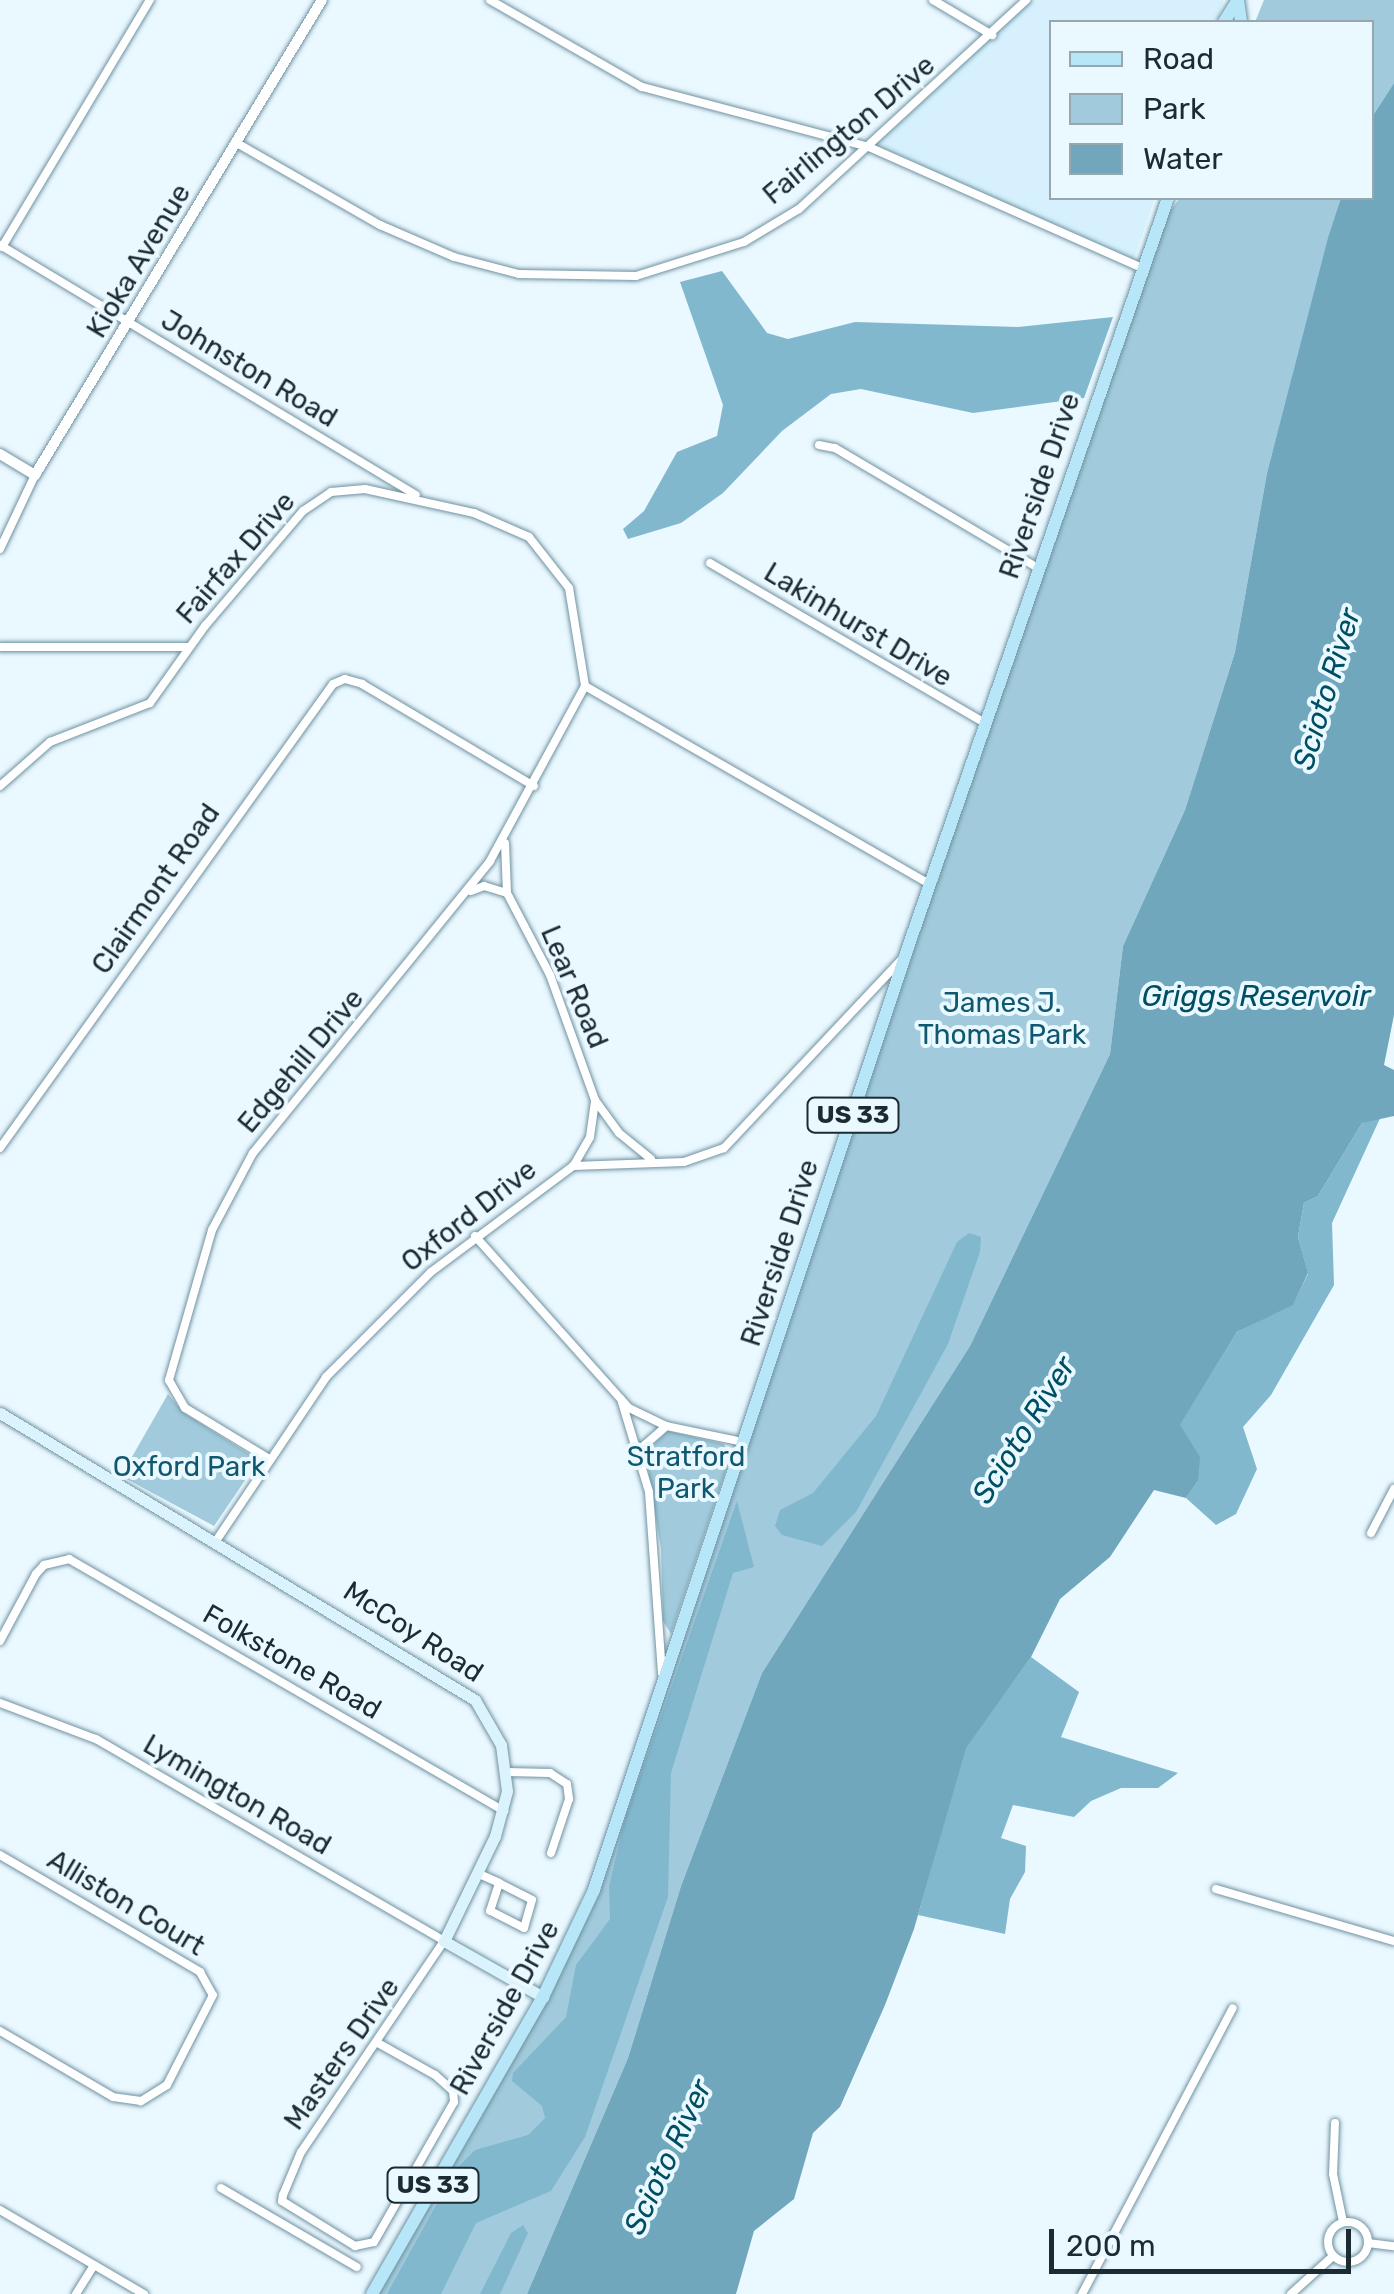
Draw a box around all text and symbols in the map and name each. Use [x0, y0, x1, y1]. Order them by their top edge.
legend [1049, 20, 1374, 200]
text: Road [1143, 41, 1214, 77]
street label: Fairlington Drive [756, 48, 942, 212]
text: Park [1143, 91, 1205, 127]
text: Water [1143, 141, 1223, 177]
street label: Kioka Avenue [80, 178, 198, 344]
street label: Johnston Road [155, 303, 343, 435]
street label: Riverside Drive [993, 389, 1087, 583]
street label: Fairfax Drive [170, 485, 302, 631]
street label: Lakinhurst Drive [758, 556, 958, 694]
water label: Scioto River [1285, 604, 1369, 774]
street label: Clairmont Road [85, 797, 227, 981]
street label: Lear Road [533, 920, 615, 1054]
water label: Griggs Reservoir [1141, 978, 1371, 1014]
street label: Edgehill Drive [231, 982, 371, 1140]
park label: James J. Thomas Park [918, 986, 1086, 1052]
road number: US 33 [806, 1095, 900, 1135]
street label: Oxford Drive [395, 1153, 543, 1279]
street label: Riverside Drive [734, 1156, 826, 1350]
water label: Scioto River [965, 1350, 1083, 1510]
park label: Stratford Park [627, 1440, 745, 1506]
park label: Oxford Park [113, 1450, 265, 1484]
street label: McCoy Road [337, 1574, 489, 1690]
street label: Folkstone Road [197, 1597, 387, 1727]
street label: Lymington Road [137, 1728, 337, 1862]
street label: Alliston Court [41, 1843, 211, 1963]
street label: Riverside Drive [443, 1915, 567, 2101]
street label: Masters Drive [277, 1972, 407, 2136]
water label: Scioto River [616, 2074, 720, 2240]
road number: US 33 [386, 2165, 480, 2205]
scale bar [1054, 2209, 1356, 2271]
text: 200 m [1066, 2228, 1156, 2264]

